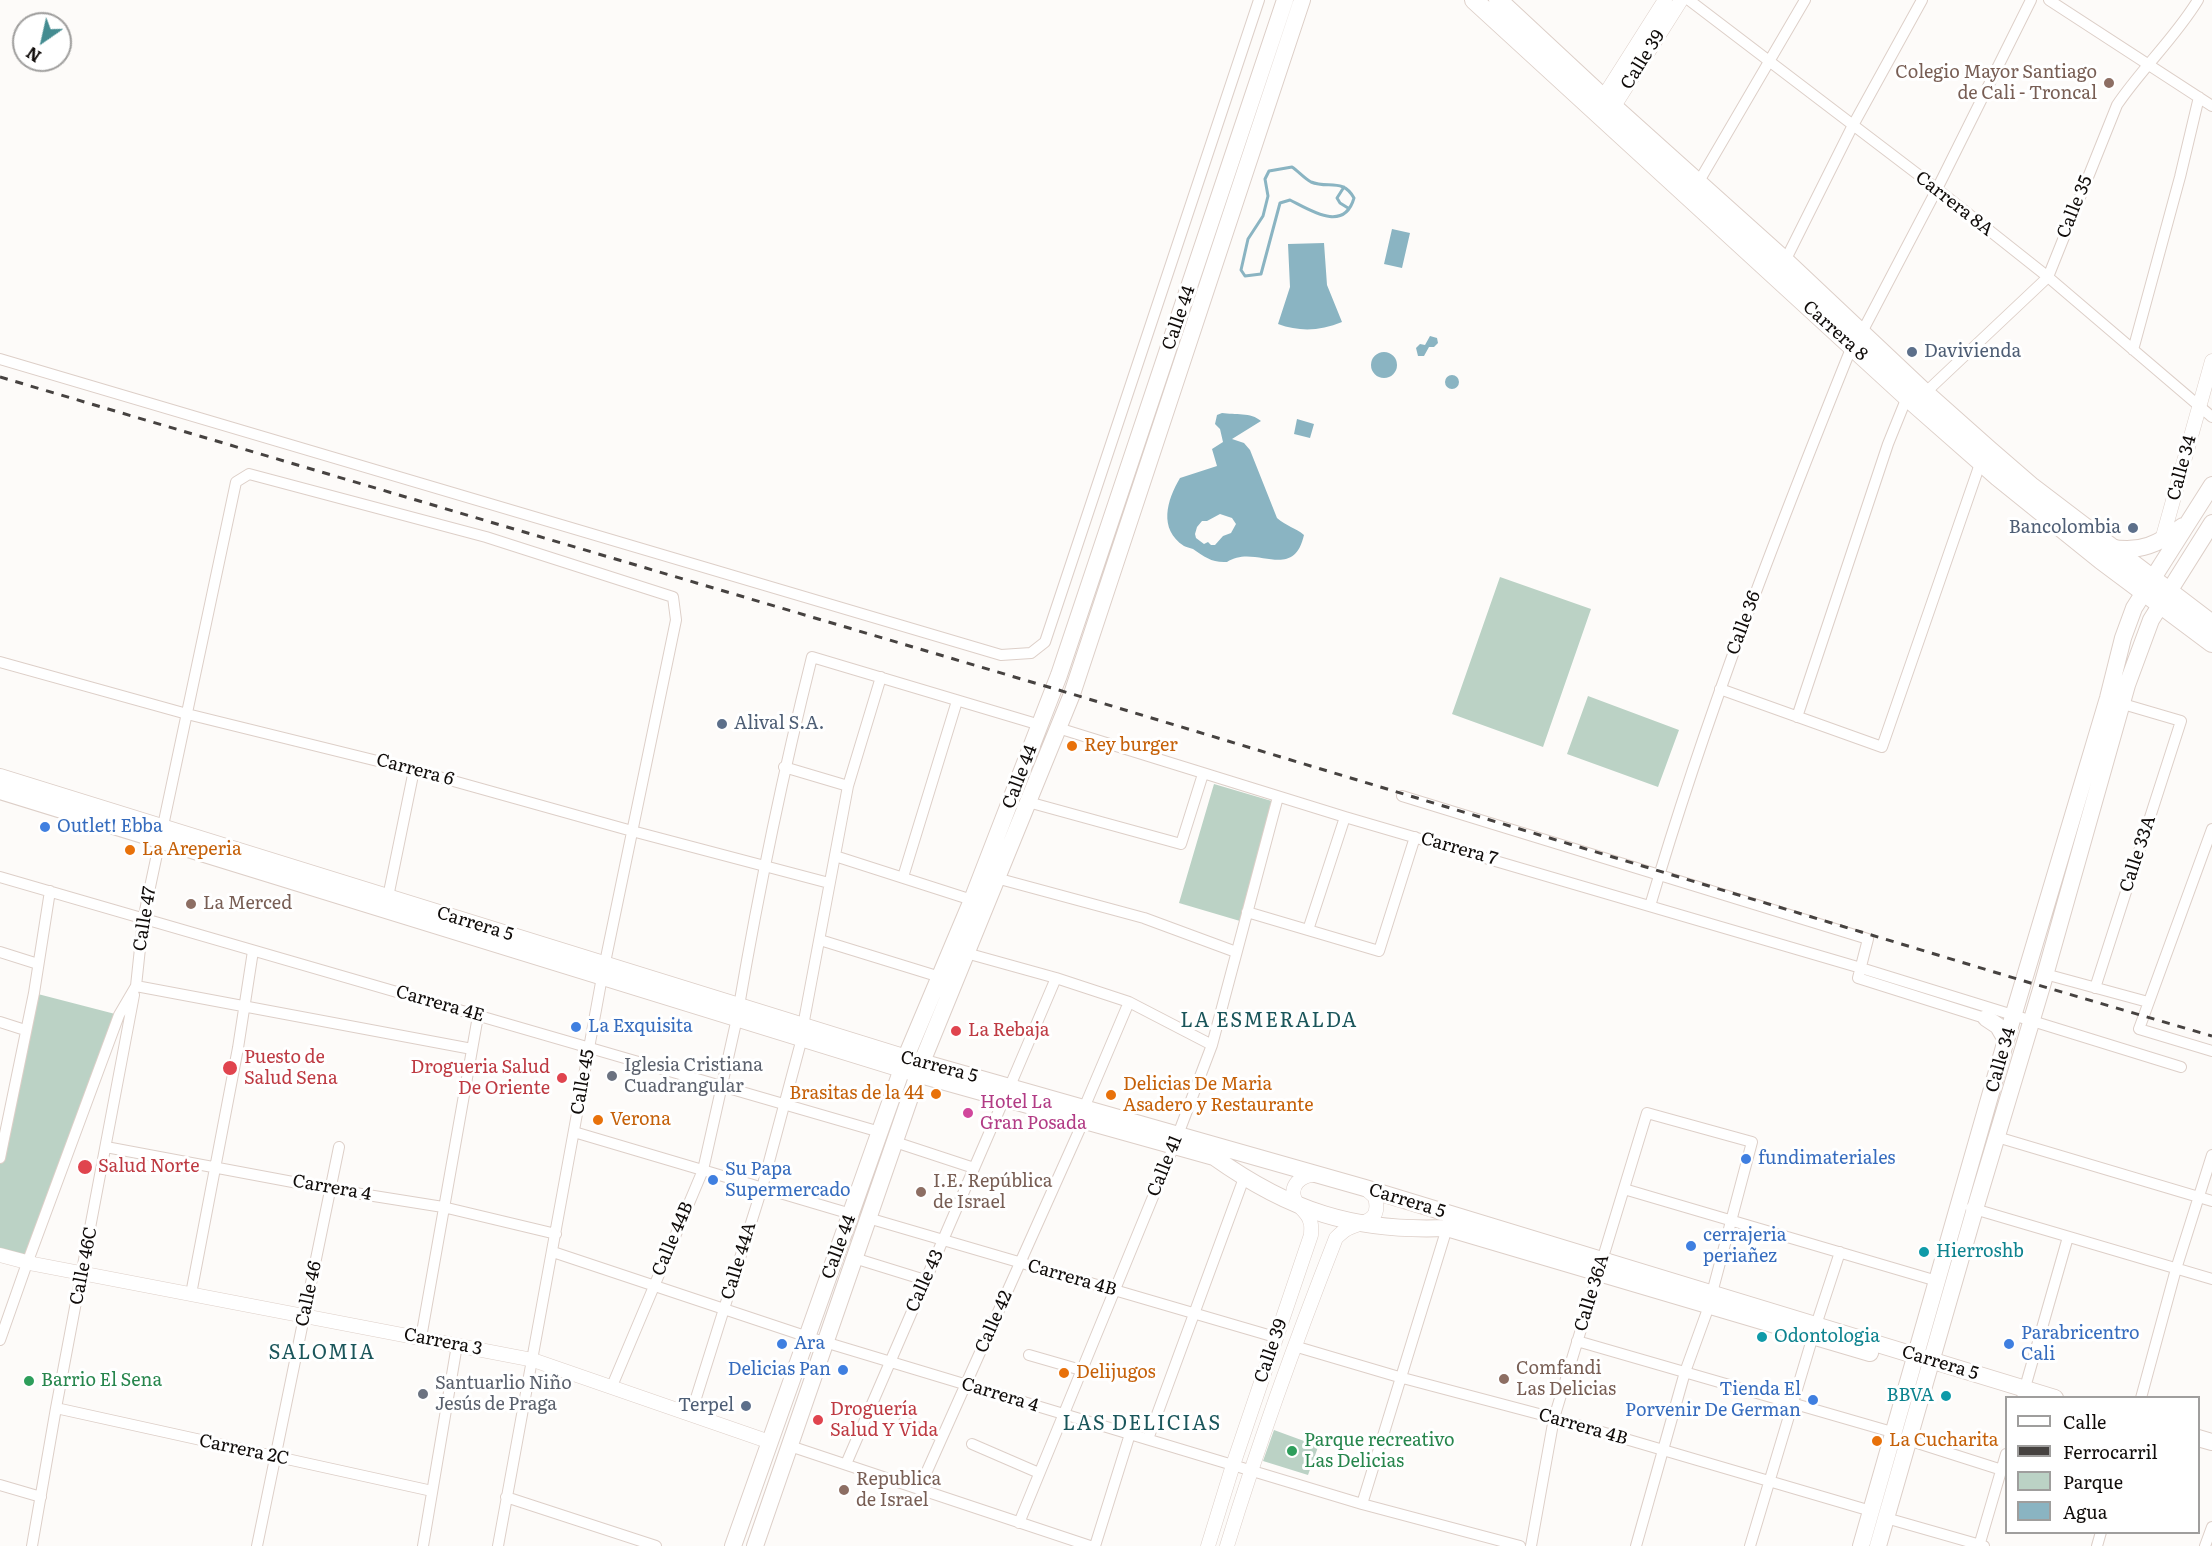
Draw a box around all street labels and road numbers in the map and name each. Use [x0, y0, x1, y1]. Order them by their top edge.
street label: Calle 39 [1616, 26, 1670, 94]
street label: Carrera 8A [1911, 167, 1997, 241]
street label: Calle 35 [2053, 172, 2097, 242]
street label: Calle 44 [1158, 283, 1200, 353]
street label: Carrera 8 [1798, 296, 1872, 366]
street label: Calle 34 [2163, 433, 2201, 503]
street label: Calle 36 [1723, 588, 1765, 658]
street label: Calle 44 [998, 742, 1042, 812]
street label: Carrera 6 [374, 749, 456, 791]
street label: Calle 33A [2116, 813, 2160, 895]
street label: Carrera 7 [1418, 828, 1500, 870]
street label: Calle 47 [129, 885, 161, 953]
street label: Carrera 5 [434, 902, 516, 946]
street label: Carrera 4E [393, 981, 487, 1027]
street label: Calle 34 [1981, 1025, 2021, 1095]
street label: Carrera 5 [898, 1046, 980, 1088]
street label: Calle 45 [567, 1048, 599, 1116]
street label: Calle 41 [1143, 1132, 1187, 1200]
street label: Carrera 4 [291, 1170, 373, 1206]
street label: Carrera 5 [1366, 1179, 1448, 1223]
street label: Calle 44B [648, 1199, 698, 1279]
street label: Calle 44 [817, 1212, 861, 1282]
street label: Calle 44A [717, 1220, 761, 1302]
street label: Calle 46C [66, 1225, 102, 1307]
street label: Calle 43 [902, 1246, 948, 1316]
street label: Calle 36A [1570, 1252, 1614, 1334]
street label: Carrera 4B [1025, 1255, 1119, 1301]
street label: Calle 46 [292, 1259, 326, 1329]
street label: Calle 42 [971, 1287, 1017, 1357]
street label: Calle 39 [1250, 1316, 1292, 1386]
street label: Carrera 3 [402, 1324, 484, 1360]
street label: Carrera 5 [1899, 1341, 1981, 1385]
street label: Carrera 4 [959, 1373, 1041, 1417]
street label: Carrera 4B [1536, 1404, 1630, 1450]
street label: Carrera 2C [197, 1430, 291, 1470]

